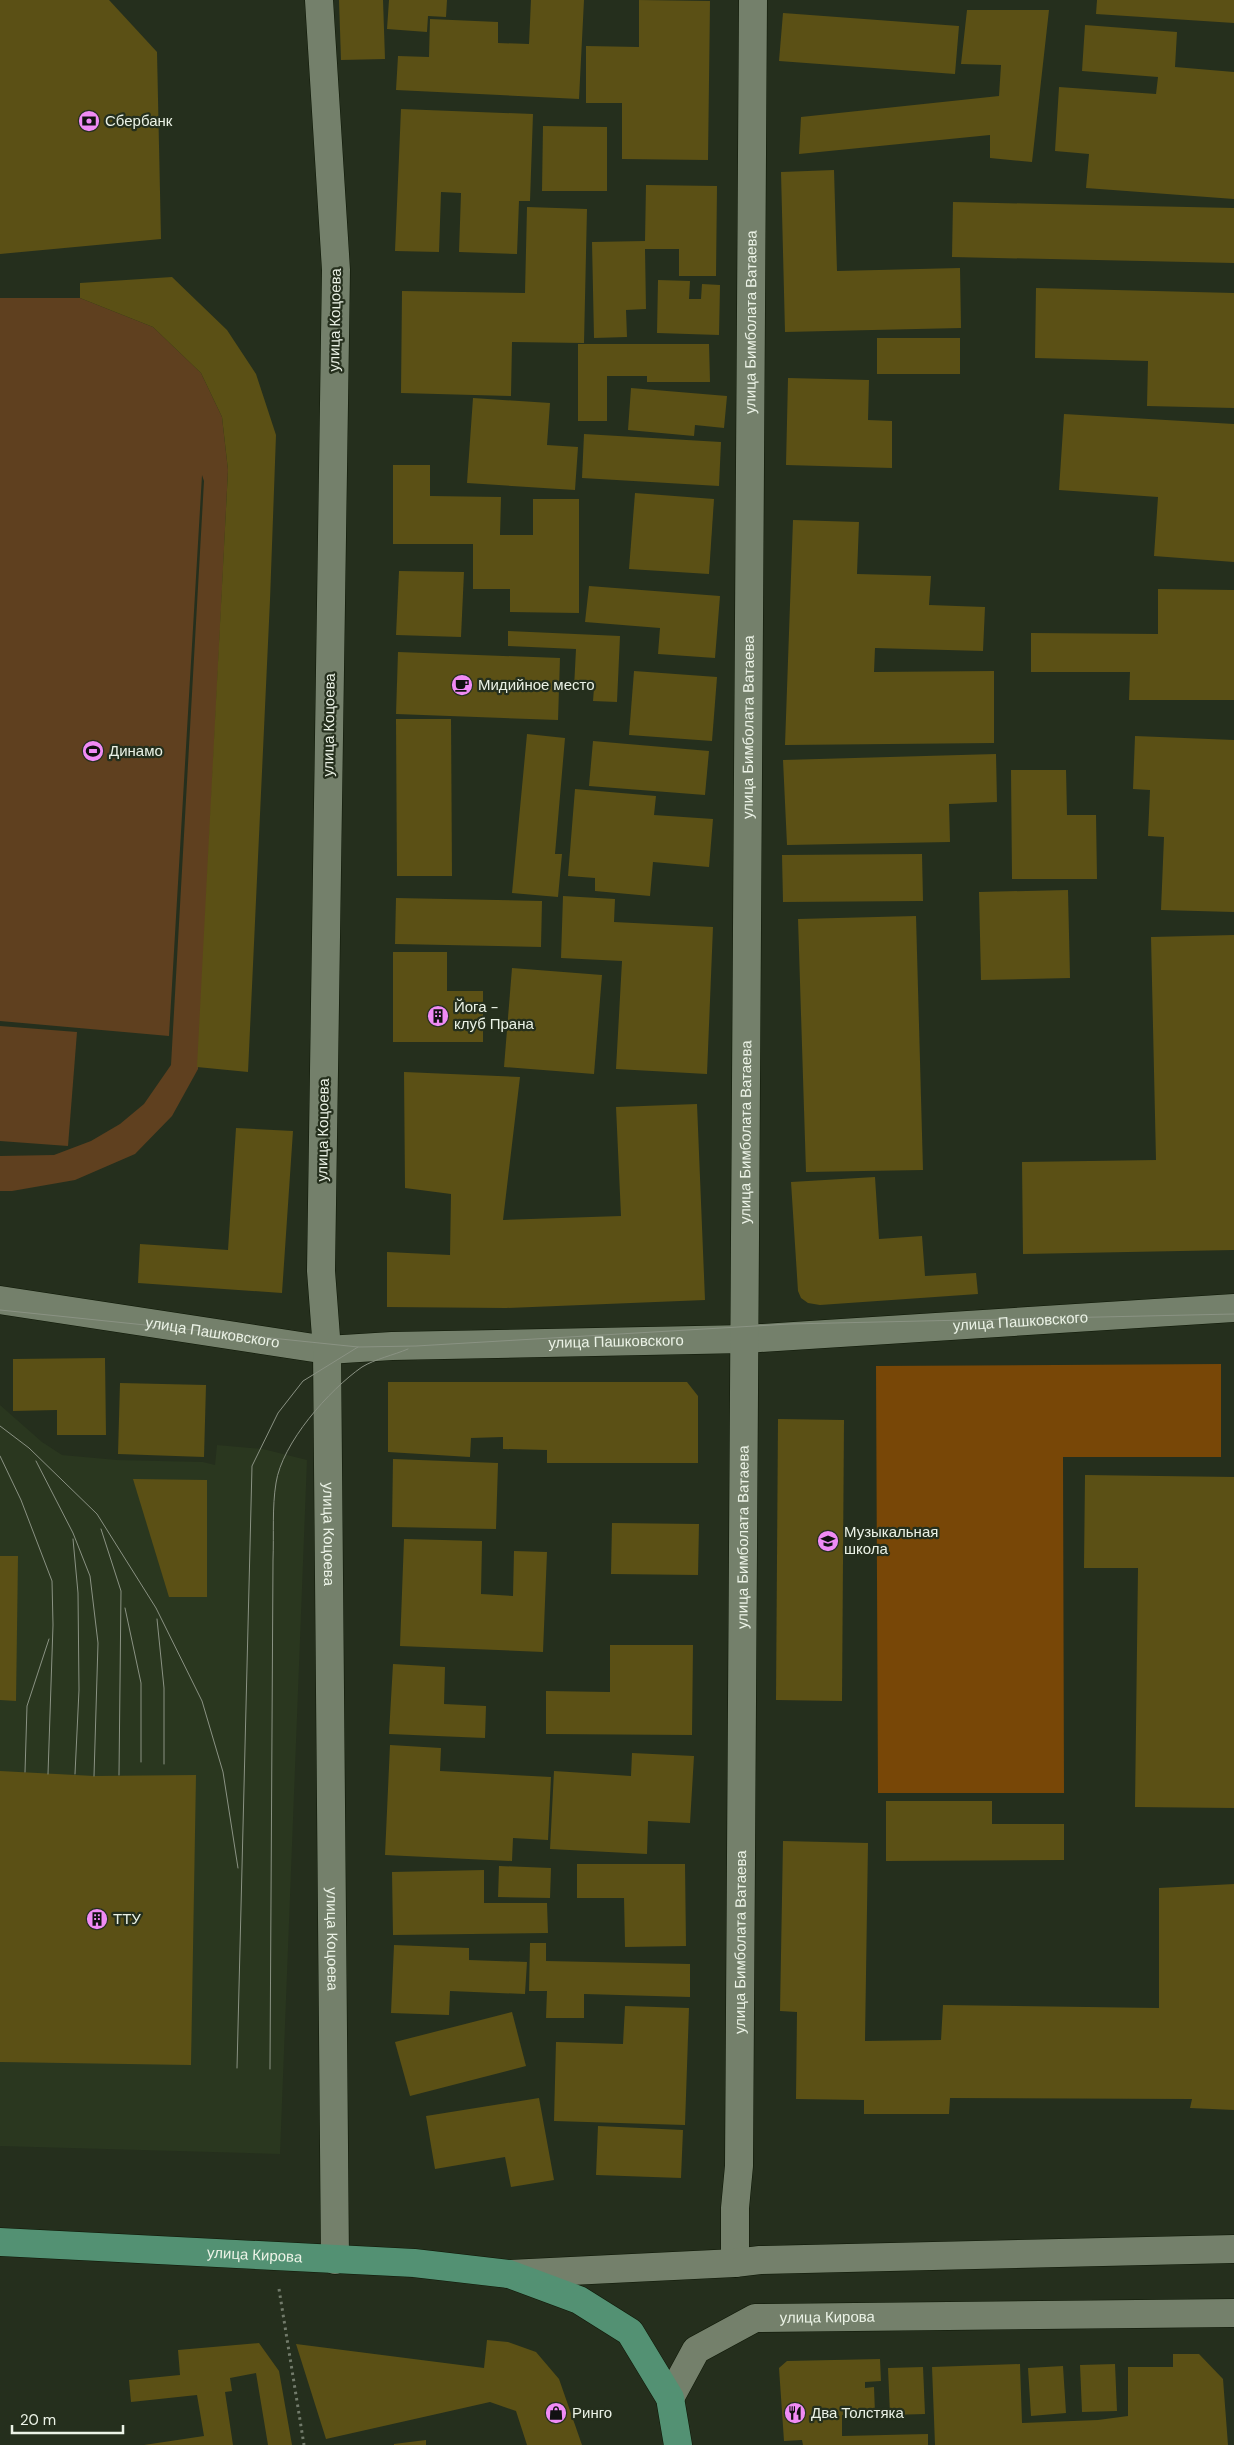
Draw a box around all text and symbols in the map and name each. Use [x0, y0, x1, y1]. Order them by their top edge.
bank icon: Сбербанк [77, 109, 101, 133]
place label: Сбербанк [105, 111, 173, 131]
street label: улица Бимболата Ватаева [740, 230, 762, 414]
street label: улица Коцоева [324, 267, 346, 372]
street label: улица Бимболата Ватаева [738, 635, 759, 819]
street label: улица Коцоева [318, 672, 340, 777]
cafe icon: Мидийное место [450, 673, 474, 697]
place label: Мидийное место [478, 675, 595, 695]
sports icon: Динамо [81, 739, 105, 763]
place label: Динамо [109, 741, 163, 761]
place label: Йога - клуб Прана [454, 997, 534, 1034]
building icon: Йога - клуб Прана [426, 1004, 450, 1028]
street label: улица Бимболата Ватаева [735, 1040, 756, 1224]
street label: улица Коцоева [312, 1077, 334, 1182]
street label: улица Пашковского [952, 1307, 1089, 1336]
street label: улица Пашковского [144, 1312, 281, 1353]
street label: улица Пашковского [548, 1330, 684, 1353]
street label: улица Бимболата Ватаева [732, 1445, 754, 1629]
street label: улица Коцоева [318, 1482, 339, 1587]
place label: Музыкальная школа [844, 1522, 938, 1559]
school or university icon: Музыкальная школа [816, 1529, 840, 1553]
street label: улица Бимболата Ватаева [730, 1850, 751, 2034]
street label: улица Коцоева [322, 1887, 343, 1992]
building icon: ТТУ [85, 1907, 109, 1931]
place label: ТТУ [113, 1909, 141, 1929]
street label: улица Кирова [207, 2243, 303, 2267]
street label: улица Кирова [780, 2307, 876, 2328]
shop icon: Ринго [544, 2401, 568, 2425]
restaurant icon: Два Толстяка [783, 2401, 807, 2425]
scale bar [12, 2402, 124, 2434]
place label: Ринго [572, 2403, 612, 2423]
place label: Два Толстяка [811, 2403, 904, 2423]
text: 20 m [20, 2410, 56, 2430]

